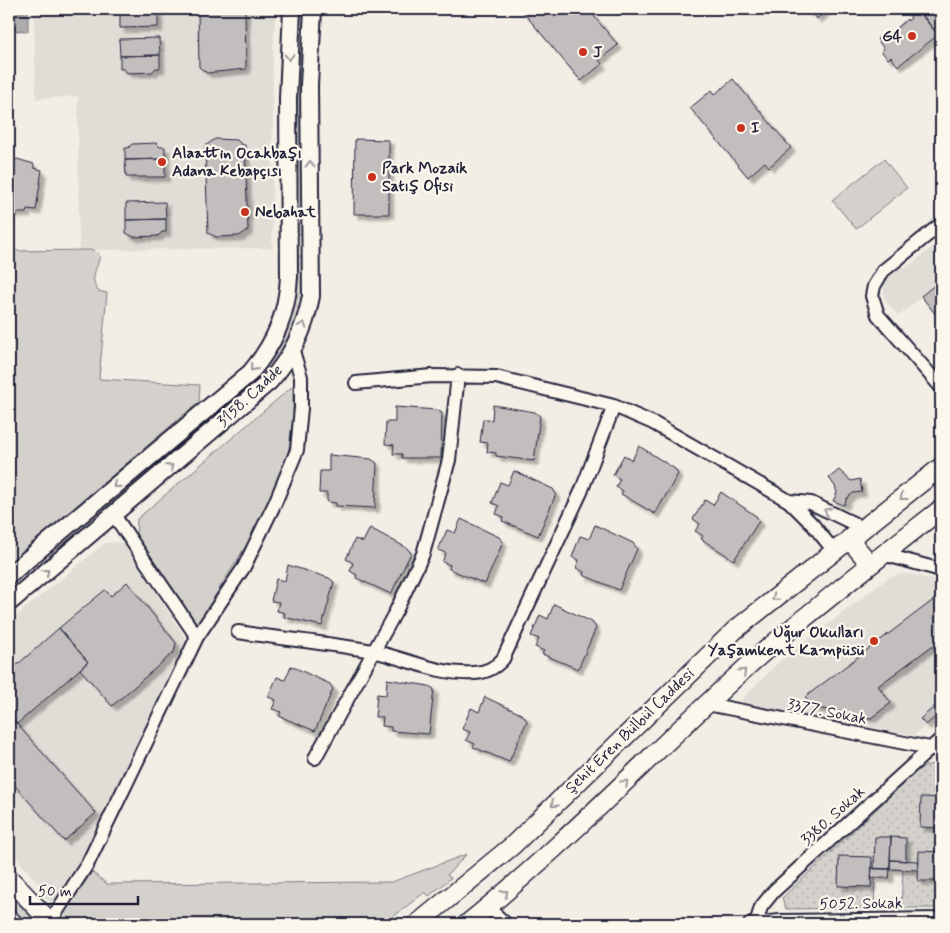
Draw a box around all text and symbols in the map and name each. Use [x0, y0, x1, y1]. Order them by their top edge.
place label: G4 [882, 26, 903, 47]
marker: G4 [906, 30, 918, 42]
place label: J [593, 42, 602, 63]
marker: J [577, 46, 589, 58]
one-way arrow [284, 54, 294, 62]
place label: I [751, 118, 760, 139]
marker: I [735, 122, 747, 134]
place label: Alaattin Ocakbaşı Adana Kebapçısı [172, 143, 302, 182]
marker: Alaattin Ocakbaşı Adana Kebapçısı [156, 156, 168, 168]
place label: Park Mozaik Satış Ofisi [382, 158, 467, 197]
one-way arrow [305, 160, 315, 168]
marker: Park Mozaik Satış Ofisi [366, 171, 378, 183]
place label: Nebahat [255, 202, 317, 223]
marker: Nebahat [239, 206, 251, 218]
one-way arrow [298, 322, 308, 330]
street label: 3158. Cadde [213, 360, 287, 432]
one-way arrow [250, 363, 259, 372]
one-way arrow [165, 464, 174, 473]
one-way arrow [113, 479, 122, 488]
one-way arrow [900, 492, 909, 500]
one-way arrow [823, 507, 832, 517]
one-way arrow [40, 569, 49, 578]
one-way arrow [772, 592, 781, 601]
place label: Uğur Okulları Yaşamkent Kampüsü [708, 622, 865, 661]
marker: Uğur Okulları Yaşamkent Kampüsü [868, 635, 880, 647]
street label: Şehit Eren Bülbül Caddesi [561, 663, 699, 798]
one-way arrow [737, 669, 746, 678]
street label: 3377. Sokak [785, 694, 869, 730]
one-way arrow [619, 780, 628, 789]
street label: 3380. Sokak [796, 781, 870, 850]
one-way arrow [551, 798, 560, 807]
scale bar [30, 873, 138, 905]
text: 50 m [38, 882, 72, 902]
one-way arrow [499, 891, 508, 899]
street label: 5052. Sokak [819, 893, 903, 915]

